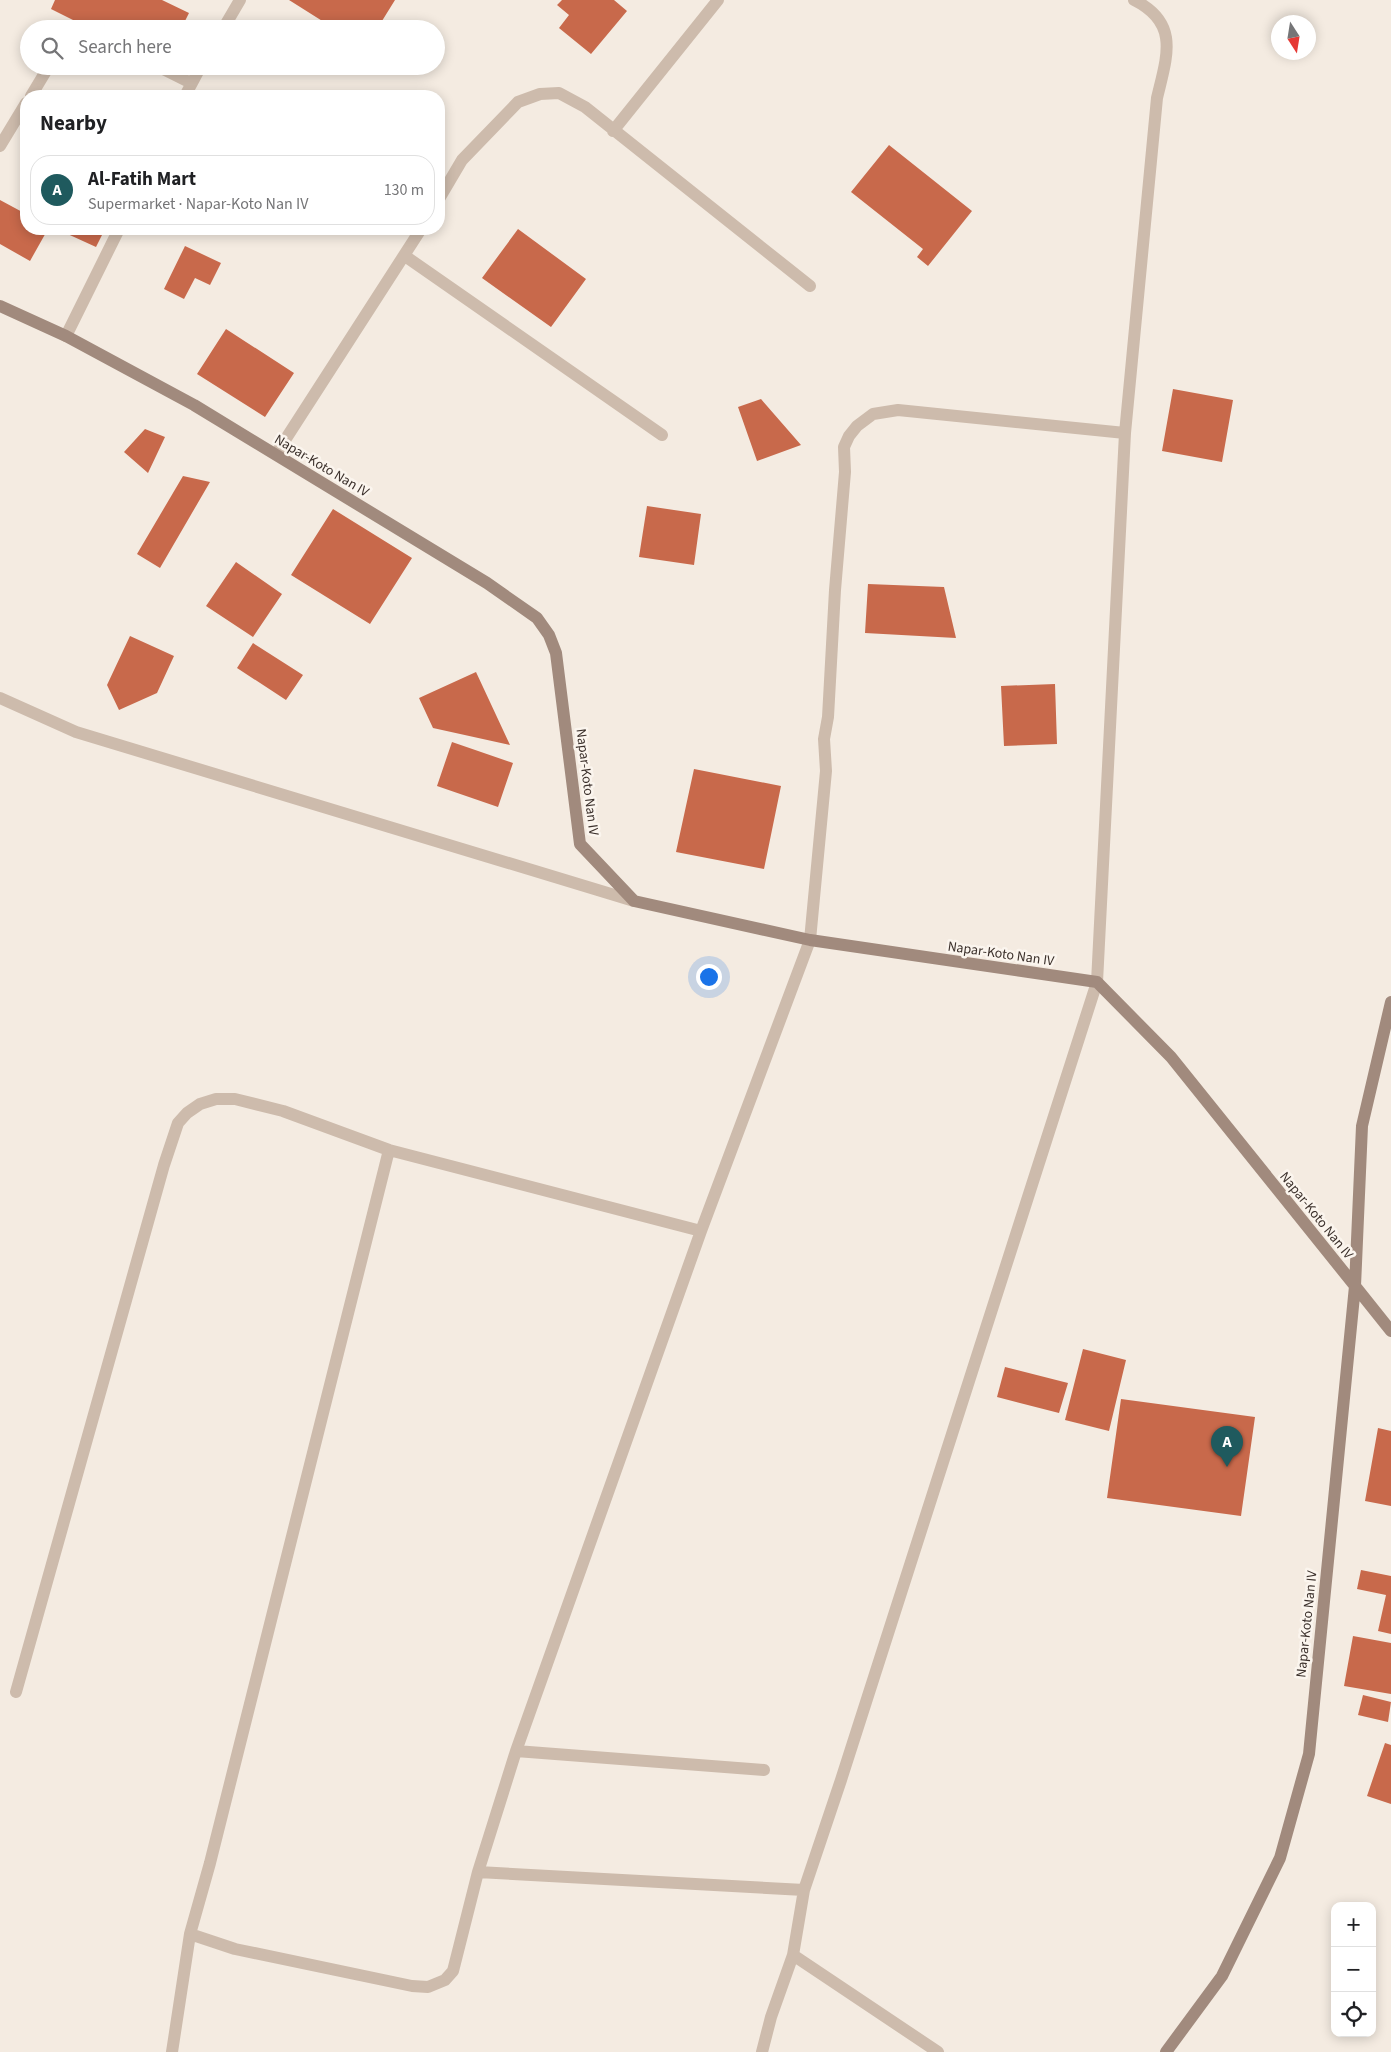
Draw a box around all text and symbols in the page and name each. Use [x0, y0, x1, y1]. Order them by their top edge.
north arrow [1271, 15, 1316, 60]
search box [20, 20, 445, 75]
icon: search [38, 34, 66, 62]
text: Search here [78, 34, 172, 61]
text: Nearby [40, 108, 107, 138]
text: Al-Fatih Mart [88, 166, 196, 193]
text: A [52, 179, 62, 201]
text: 130 m [384, 179, 424, 201]
text: Supermarket · Napar-Koto Nan IV [88, 193, 308, 215]
street label: Napar-Koto Nan IV [270, 430, 373, 502]
street label: Napar-Koto Nan IV [571, 728, 604, 837]
street label: Napar-Koto Nan IV [946, 937, 1056, 971]
your location [696, 964, 722, 990]
street label: Napar-Koto Nan IV [1275, 1168, 1358, 1264]
pin: A [1211, 1426, 1243, 1467]
street label: Napar-Koto Nan IV [1291, 1569, 1323, 1679]
map controls [1331, 1902, 1376, 2037]
button: + [1331, 1902, 1376, 1947]
button: − [1331, 1947, 1376, 1992]
button: locate [1331, 1992, 1376, 2037]

